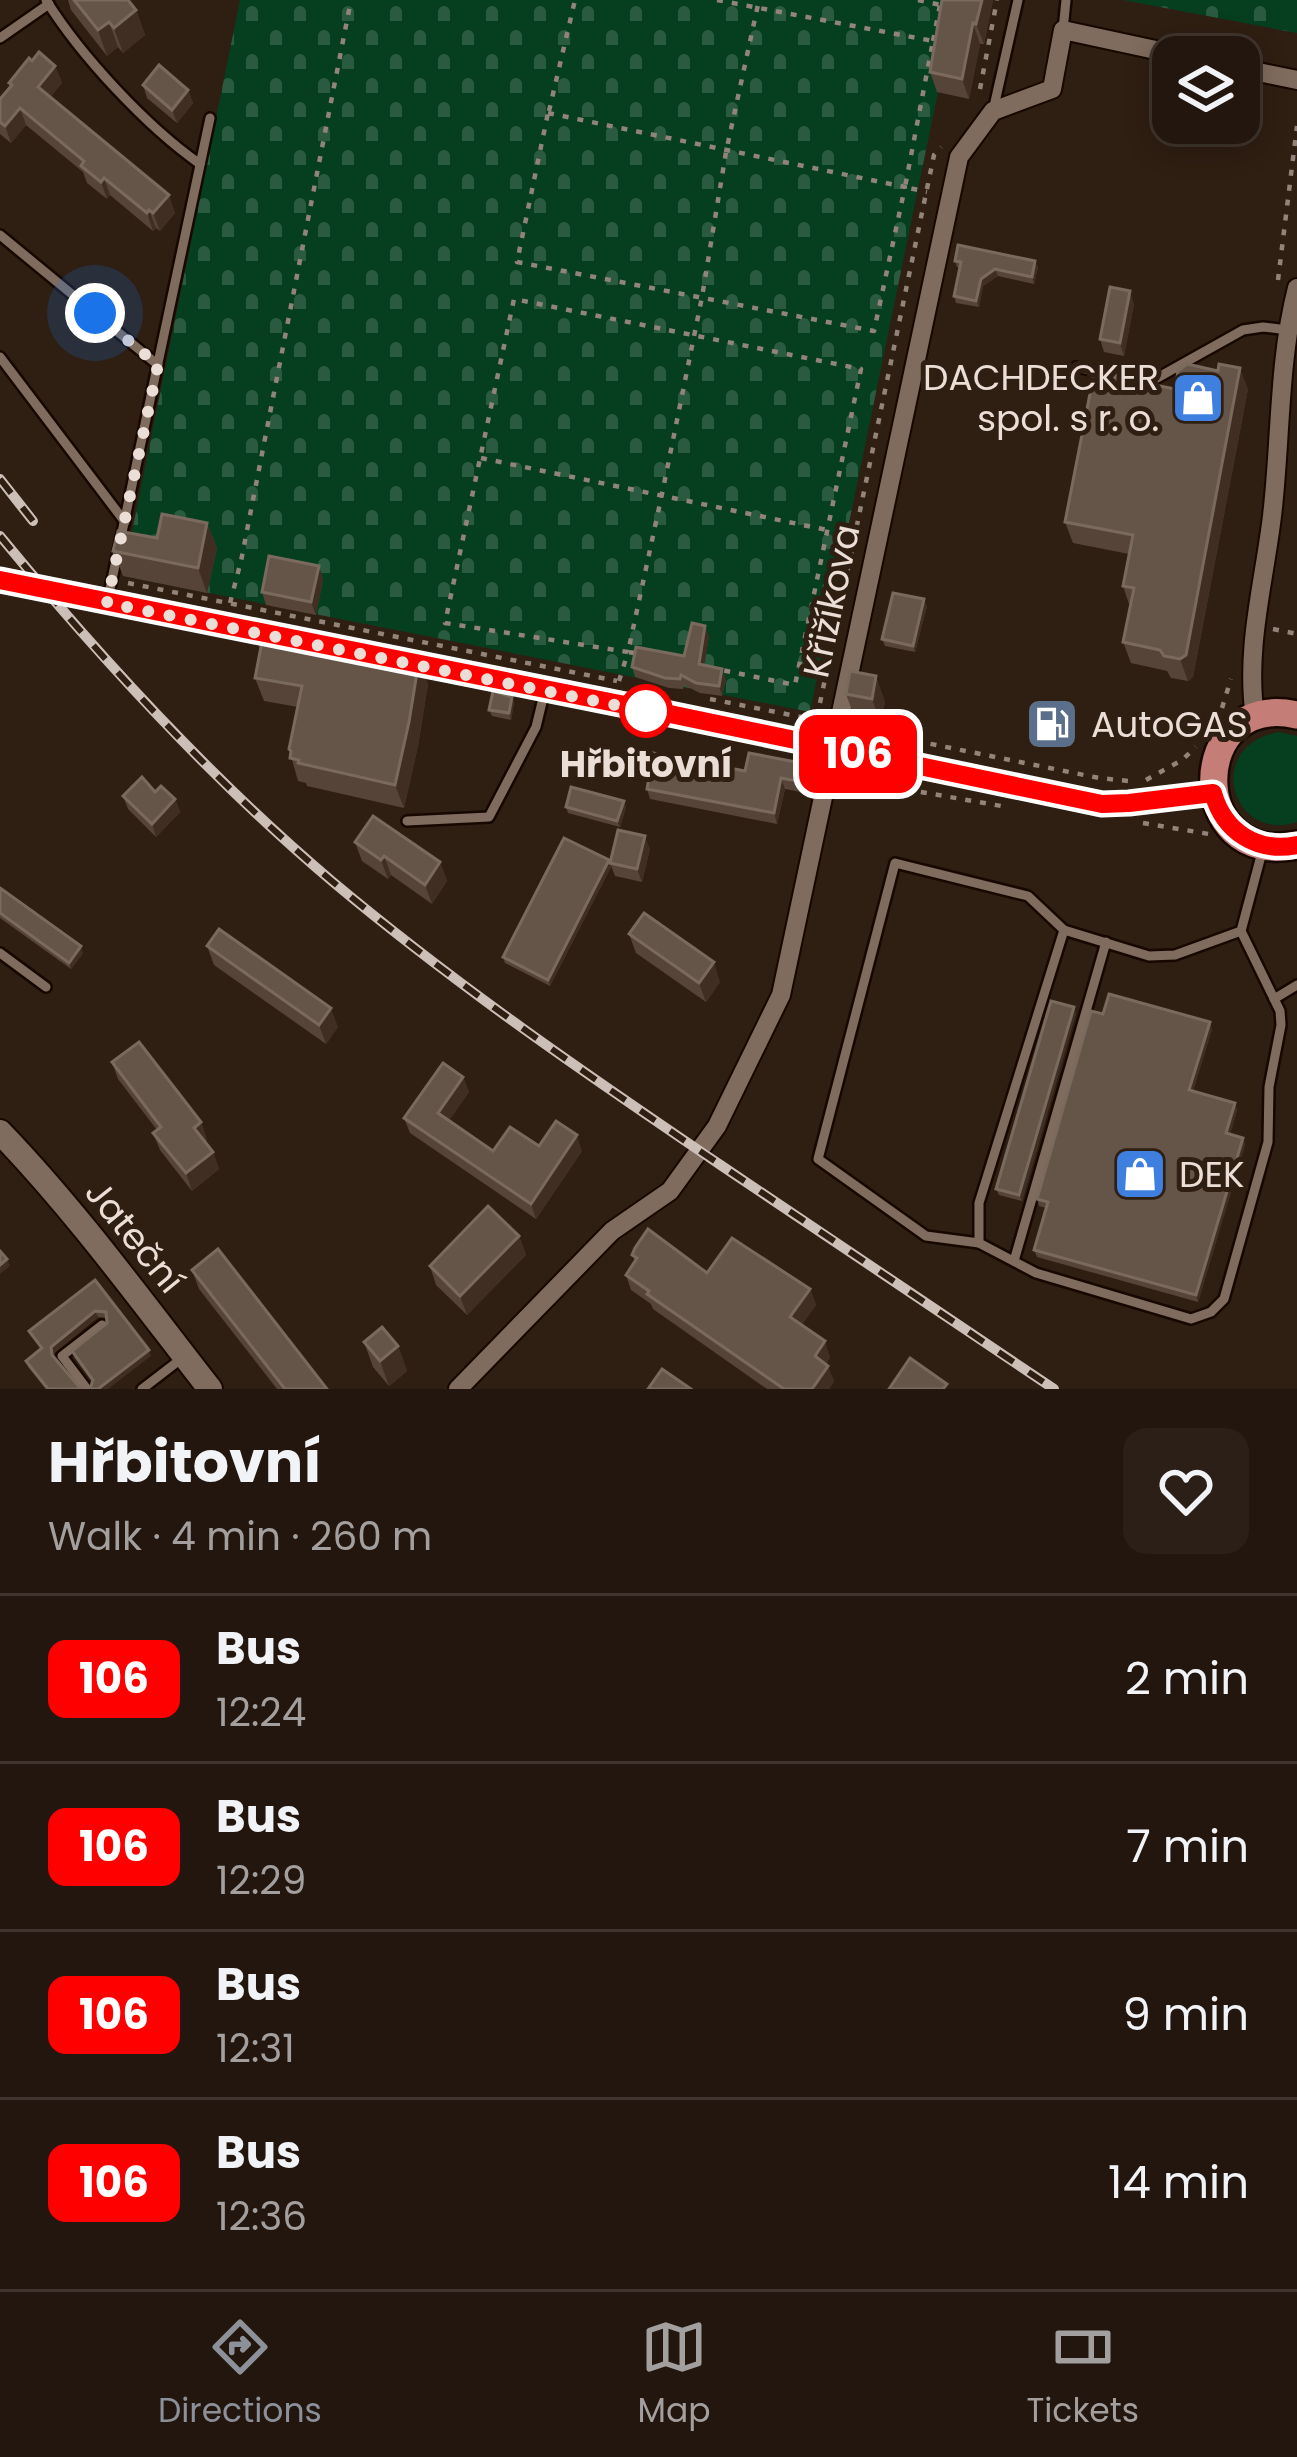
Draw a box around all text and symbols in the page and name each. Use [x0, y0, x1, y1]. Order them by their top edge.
map controls [1152, 36, 1260, 144]
button: layers [1152, 36, 1260, 144]
your location [65, 283, 125, 343]
place label: DACHDECKER spol. s r. o. [923, 352, 1159, 444]
shop icon: DACHDECKER spol. s r. o. [1170, 370, 1226, 426]
street label: Křižíkova [790, 520, 873, 682]
marker: Hřbitovní [621, 686, 671, 736]
fuel station icon: AutoGAS [1024, 696, 1080, 752]
place label: AutoGAS [1091, 699, 1248, 750]
line badge: 106 [789, 715, 927, 793]
text: 106 [823, 724, 893, 783]
place label: Hřbitovní [560, 739, 732, 790]
shop icon: DEK [1112, 1146, 1168, 1202]
place label: DEK [1179, 1149, 1244, 1200]
street label: Jateční [73, 1169, 196, 1304]
text: Hřbitovní [48, 1422, 321, 1502]
button: heart [1123, 1428, 1249, 1554]
text: Walk · 4 min · 260 m [48, 1509, 432, 1564]
text: Bus [216, 1617, 301, 1680]
text: 2 min [1125, 1647, 1249, 1710]
text: 106 [79, 1649, 149, 1708]
text: 12:24 [216, 1685, 306, 1740]
text: Bus [216, 1785, 301, 1848]
text: 7 min [1126, 1815, 1249, 1878]
text: 106 [79, 1817, 149, 1876]
text: 12:29 [216, 1853, 306, 1908]
text: Bus [216, 1953, 301, 2016]
text: 9 min [1122, 1983, 1249, 2046]
text: 106 [79, 1985, 149, 2044]
text: 12:31 [216, 2021, 295, 2076]
text: Bus [216, 2121, 301, 2184]
text: 14 min [1108, 2151, 1249, 2214]
text: 106 [79, 2153, 149, 2212]
text: 12:36 [216, 2189, 307, 2244]
tab: Directions [158, 2314, 322, 2436]
tab: Map [638, 2314, 711, 2436]
tab: Tickets [1026, 2314, 1139, 2436]

